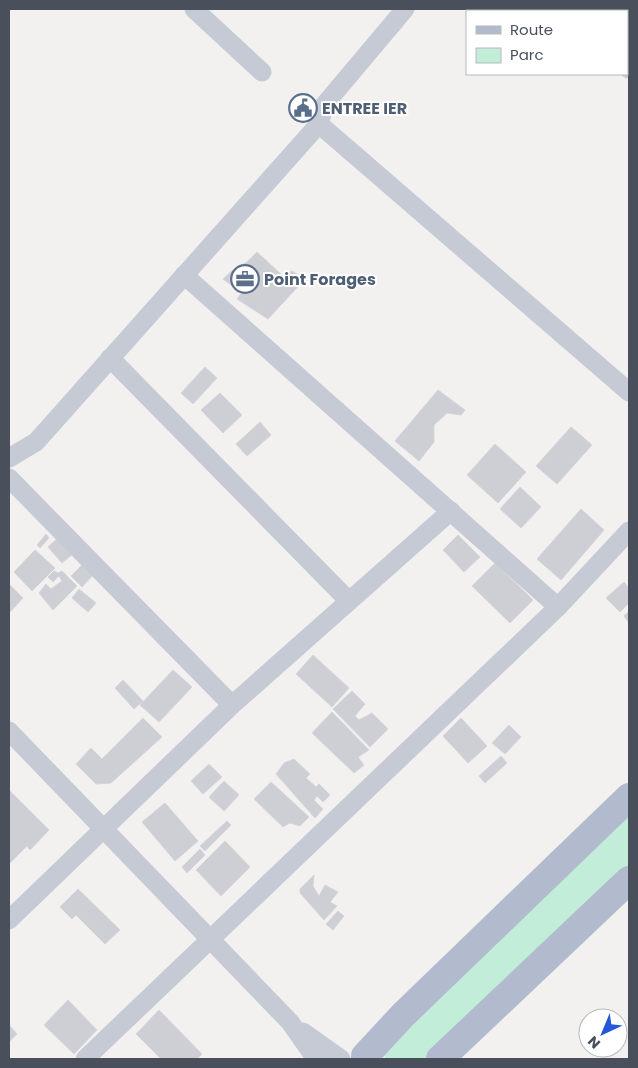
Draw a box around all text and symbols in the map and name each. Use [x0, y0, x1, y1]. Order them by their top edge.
legend [466, 10, 628, 75]
text: Route [510, 19, 553, 40]
text: Parc [510, 44, 544, 65]
public building icon: ENTREE IER [288, 93, 318, 123]
place label: ENTREE IER [322, 97, 407, 120]
office icon: Point Forages [230, 264, 260, 294]
place label: Point Forages [264, 268, 376, 291]
north arrow [578, 1008, 628, 1058]
text: N [583, 1032, 605, 1053]

